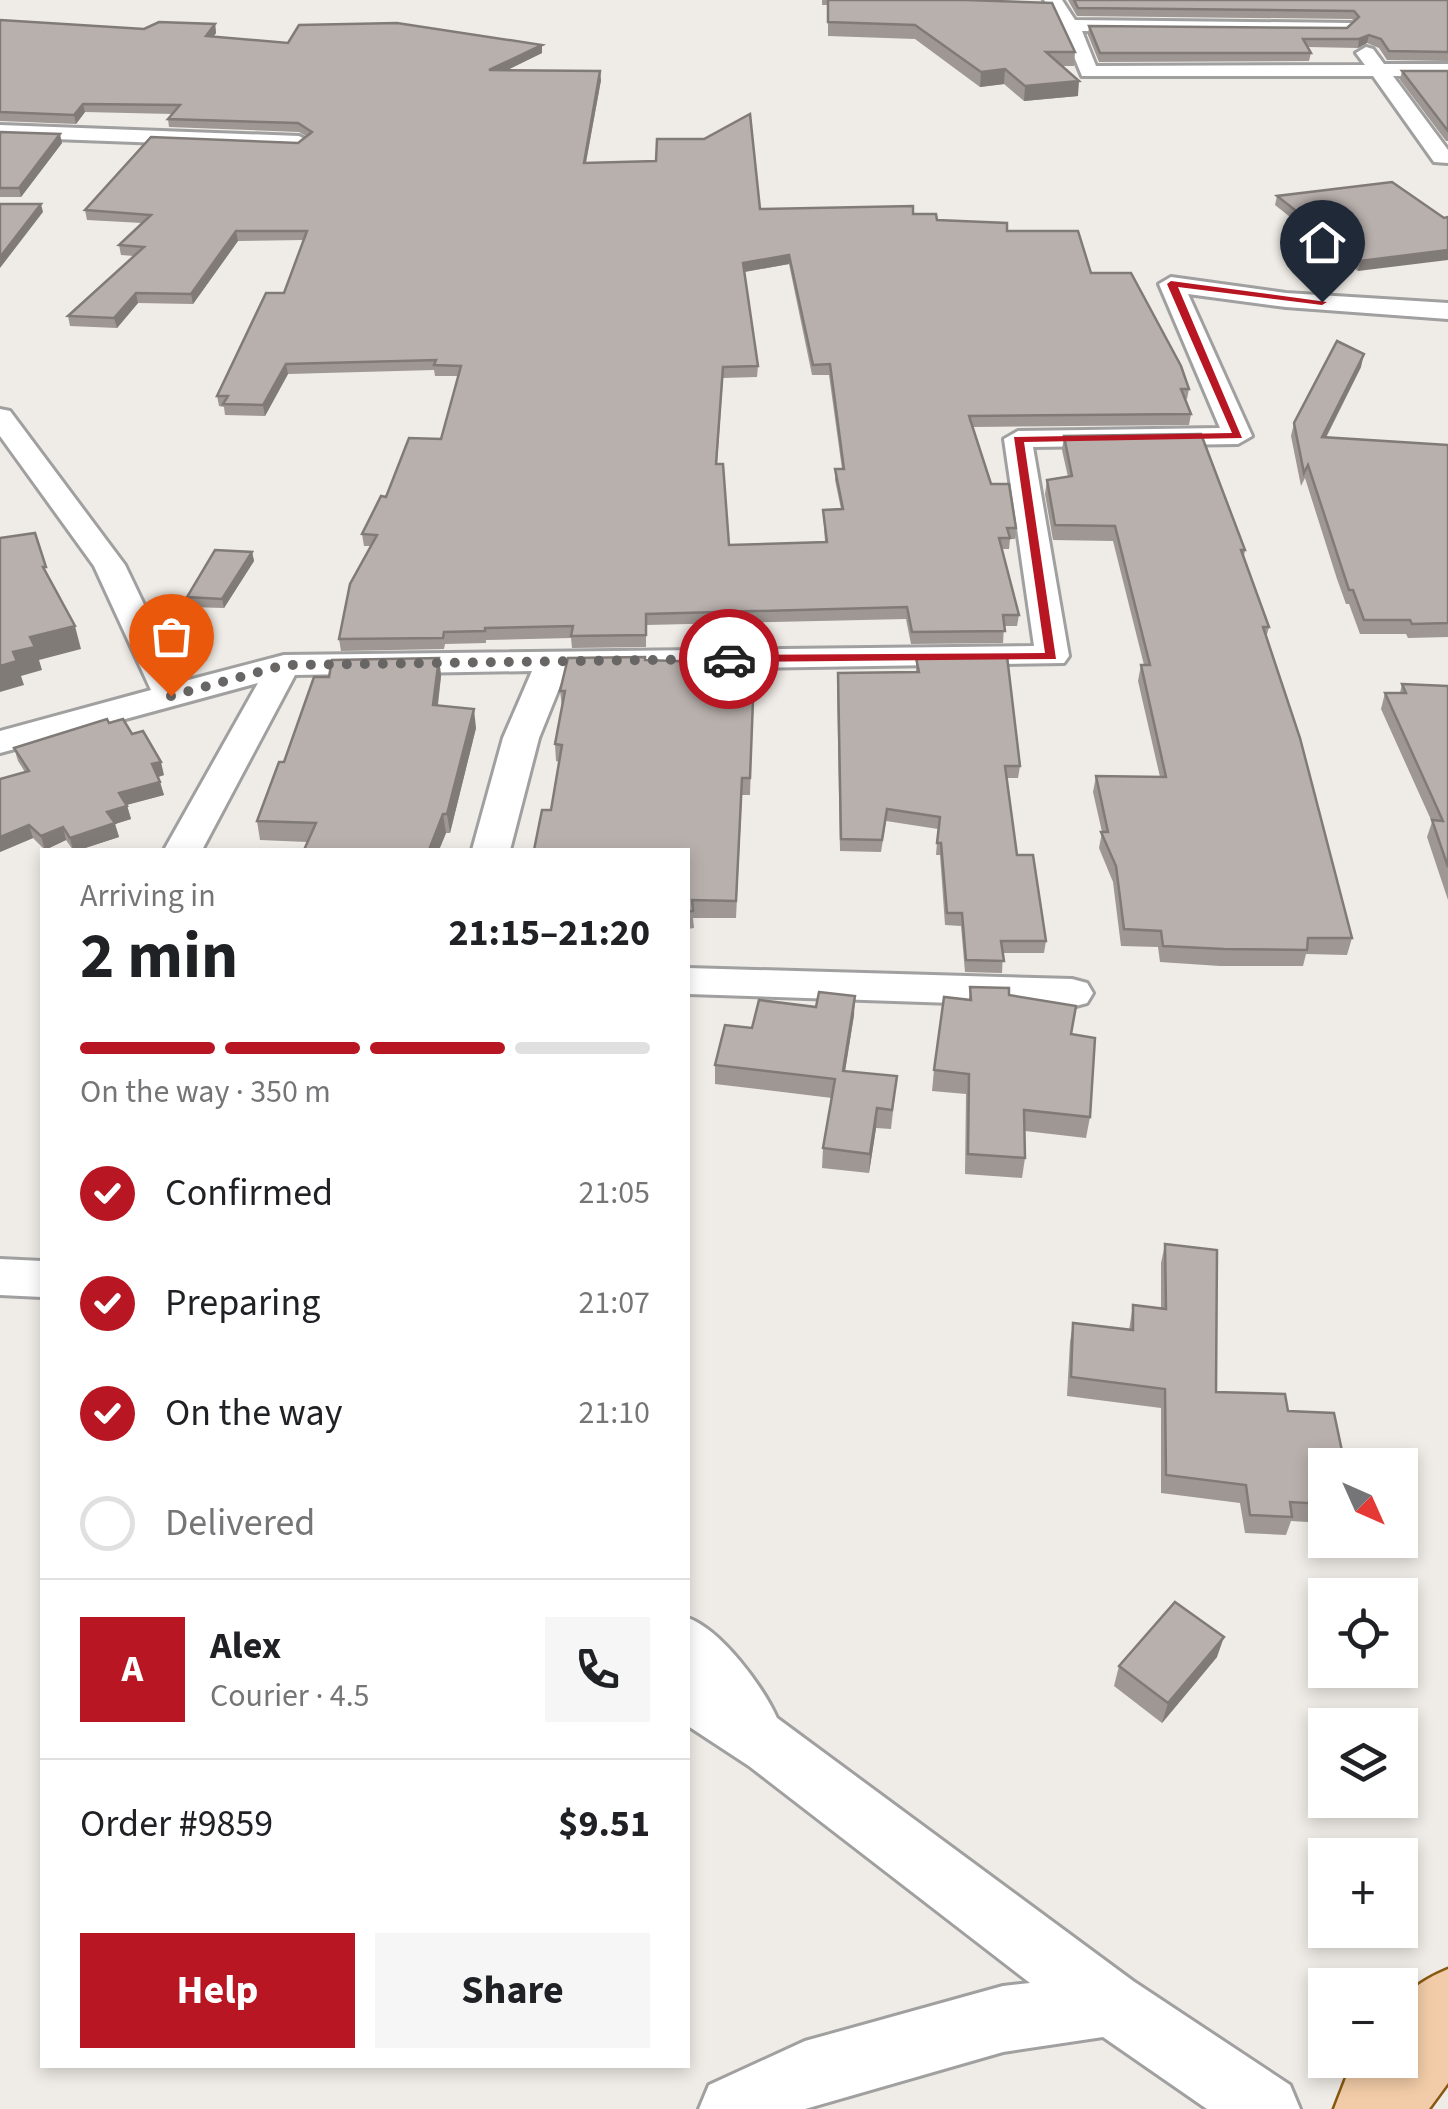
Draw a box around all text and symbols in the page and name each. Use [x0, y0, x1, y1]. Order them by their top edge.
pin [1280, 200, 1365, 303]
icon: home [1295, 215, 1350, 270]
pin [129, 594, 214, 697]
icon: bag [144, 609, 199, 664]
courier [679, 609, 779, 709]
icon: car [702, 632, 757, 687]
text: Arriving in [80, 873, 216, 919]
text: 21:15–21:20 [448, 906, 650, 960]
text: 2 min [80, 910, 238, 1003]
text: On the way · 350 m [80, 1069, 331, 1115]
icon: check [80, 1166, 135, 1221]
text: Confirmed [165, 1166, 333, 1220]
text: 21:05 [578, 1170, 650, 1216]
icon: check [80, 1276, 135, 1331]
text: Preparing [165, 1276, 320, 1330]
text: 21:07 [578, 1280, 650, 1326]
icon: check [80, 1386, 135, 1441]
text: On the way [165, 1386, 342, 1440]
text: 21:10 [578, 1390, 650, 1436]
north arrow [1308, 1448, 1418, 1558]
map controls [1308, 1448, 1418, 2078]
text: Delivered [165, 1496, 315, 1550]
button: locate [1308, 1578, 1418, 1688]
button: phone [545, 1617, 650, 1722]
text: Alex [210, 1619, 281, 1673]
text: A [122, 1642, 143, 1696]
text: Courier · 4.5 [210, 1673, 370, 1719]
button: layers [1308, 1708, 1418, 1818]
text: Order #9859 [80, 1797, 273, 1851]
text: $9.51 [558, 1797, 650, 1851]
button: + [1308, 1838, 1418, 1948]
button: Help [80, 1933, 355, 2048]
button: Share [375, 1933, 650, 2048]
button: − [1308, 1968, 1418, 2078]

